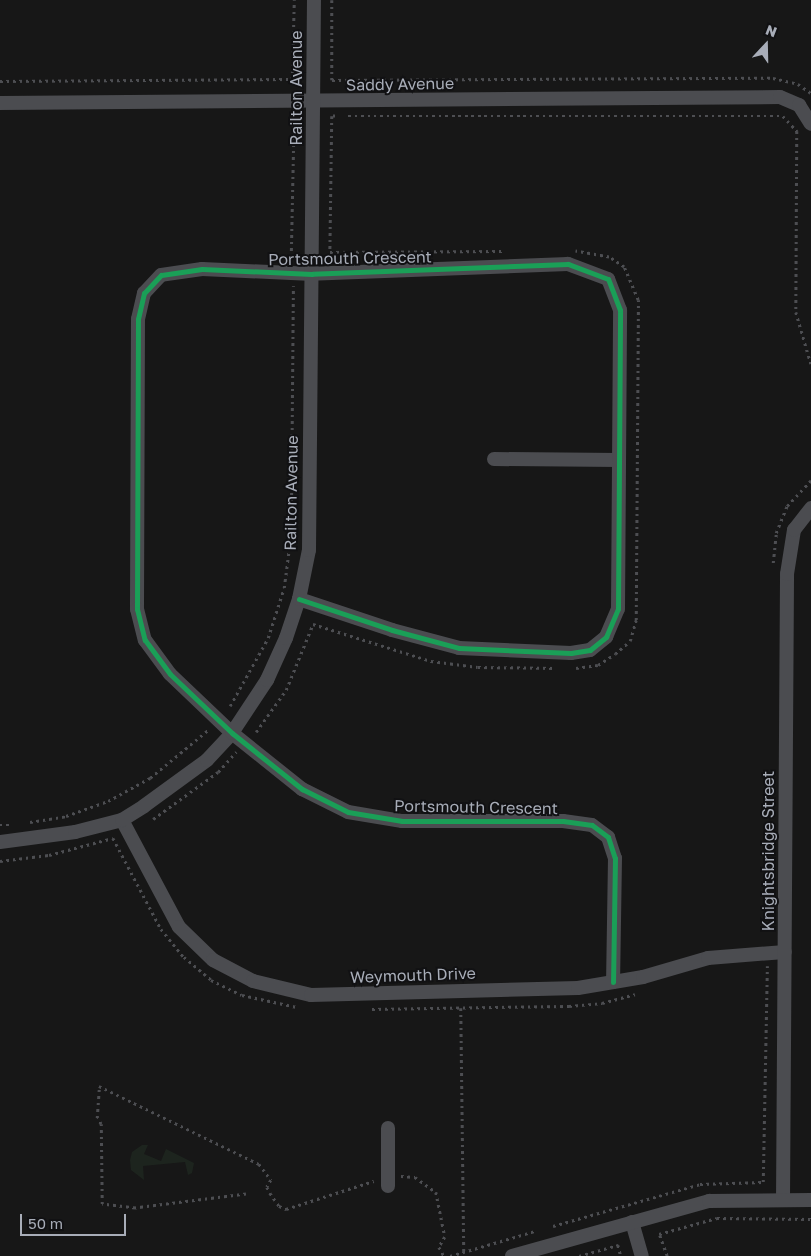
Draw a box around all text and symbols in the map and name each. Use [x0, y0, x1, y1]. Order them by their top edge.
north arrow [741, 20, 791, 70]
text: N [764, 21, 780, 40]
street label: Railton Avenue [286, 30, 306, 146]
street label: Saddy Avenue [346, 73, 454, 95]
street label: Portsmouth Crescent [268, 247, 432, 269]
street label: Railton Avenue [280, 435, 302, 551]
street label: Knightsbridge Street [758, 771, 778, 931]
street label: Portsmouth Crescent [394, 796, 558, 818]
street label: Weymouth Drive [350, 963, 476, 987]
scale bar [22, 1204, 129, 1236]
text: 50 m [28, 1214, 63, 1232]

